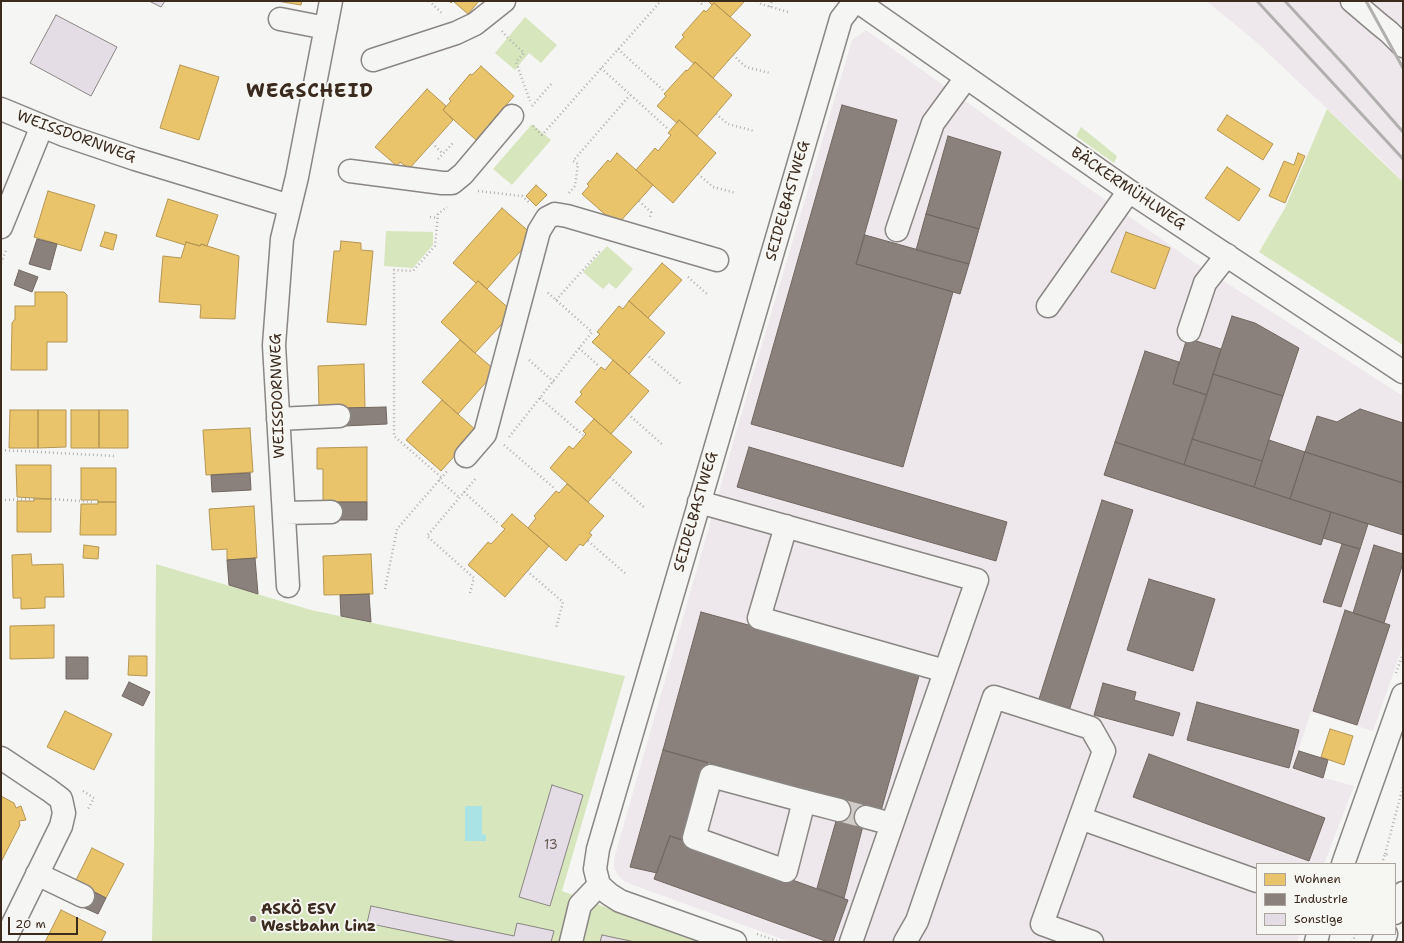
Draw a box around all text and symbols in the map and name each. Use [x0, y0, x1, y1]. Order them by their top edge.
district label: WEGSCHEID [246, 81, 374, 103]
street label: WEISSDORNWEG [14, 107, 138, 167]
street label: SEIDELBASTWEG [762, 139, 814, 263]
street label: BÄCKERMÜHLWEG [1067, 144, 1189, 234]
street label: WEISSDORNWEG [267, 333, 289, 459]
street label: SEIDELBASTWEG [670, 450, 722, 574]
house number: 13 [544, 838, 558, 854]
legend [1256, 863, 1396, 935]
text: Wohnen [1294, 871, 1341, 887]
text: Industrie [1294, 891, 1348, 907]
place label: ASKÖ ESV Westbahn Linz [261, 901, 376, 936]
scale bar [10, 909, 80, 935]
text: Sonstige [1294, 911, 1343, 927]
marker: ASKÖ ESV Westbahn Linz [248, 914, 258, 924]
text: 20 m [15, 916, 46, 932]

